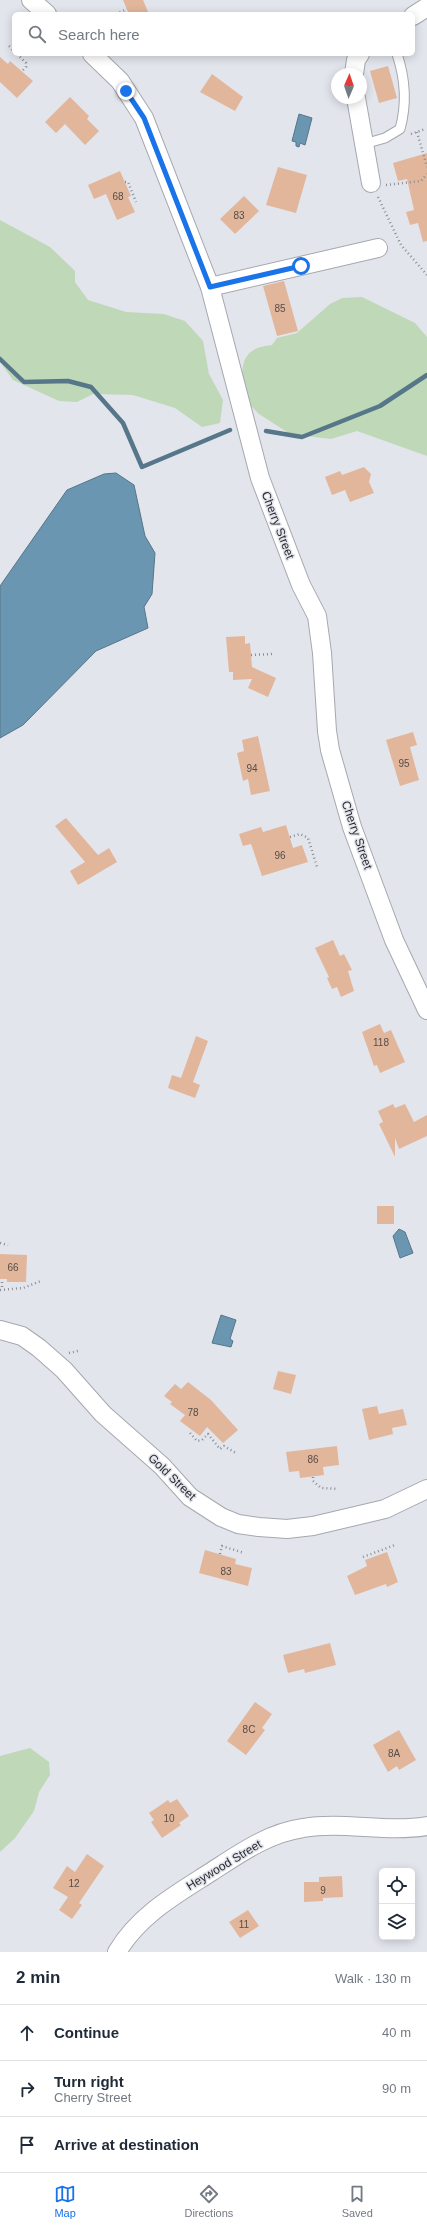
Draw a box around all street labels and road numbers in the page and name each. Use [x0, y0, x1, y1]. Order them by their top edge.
street label: Cherry Street [259, 489, 298, 561]
street label: Cherry Street [339, 799, 375, 872]
street label: Gold Street [145, 1451, 199, 1504]
street label: Heywood Street [184, 1837, 265, 1893]

